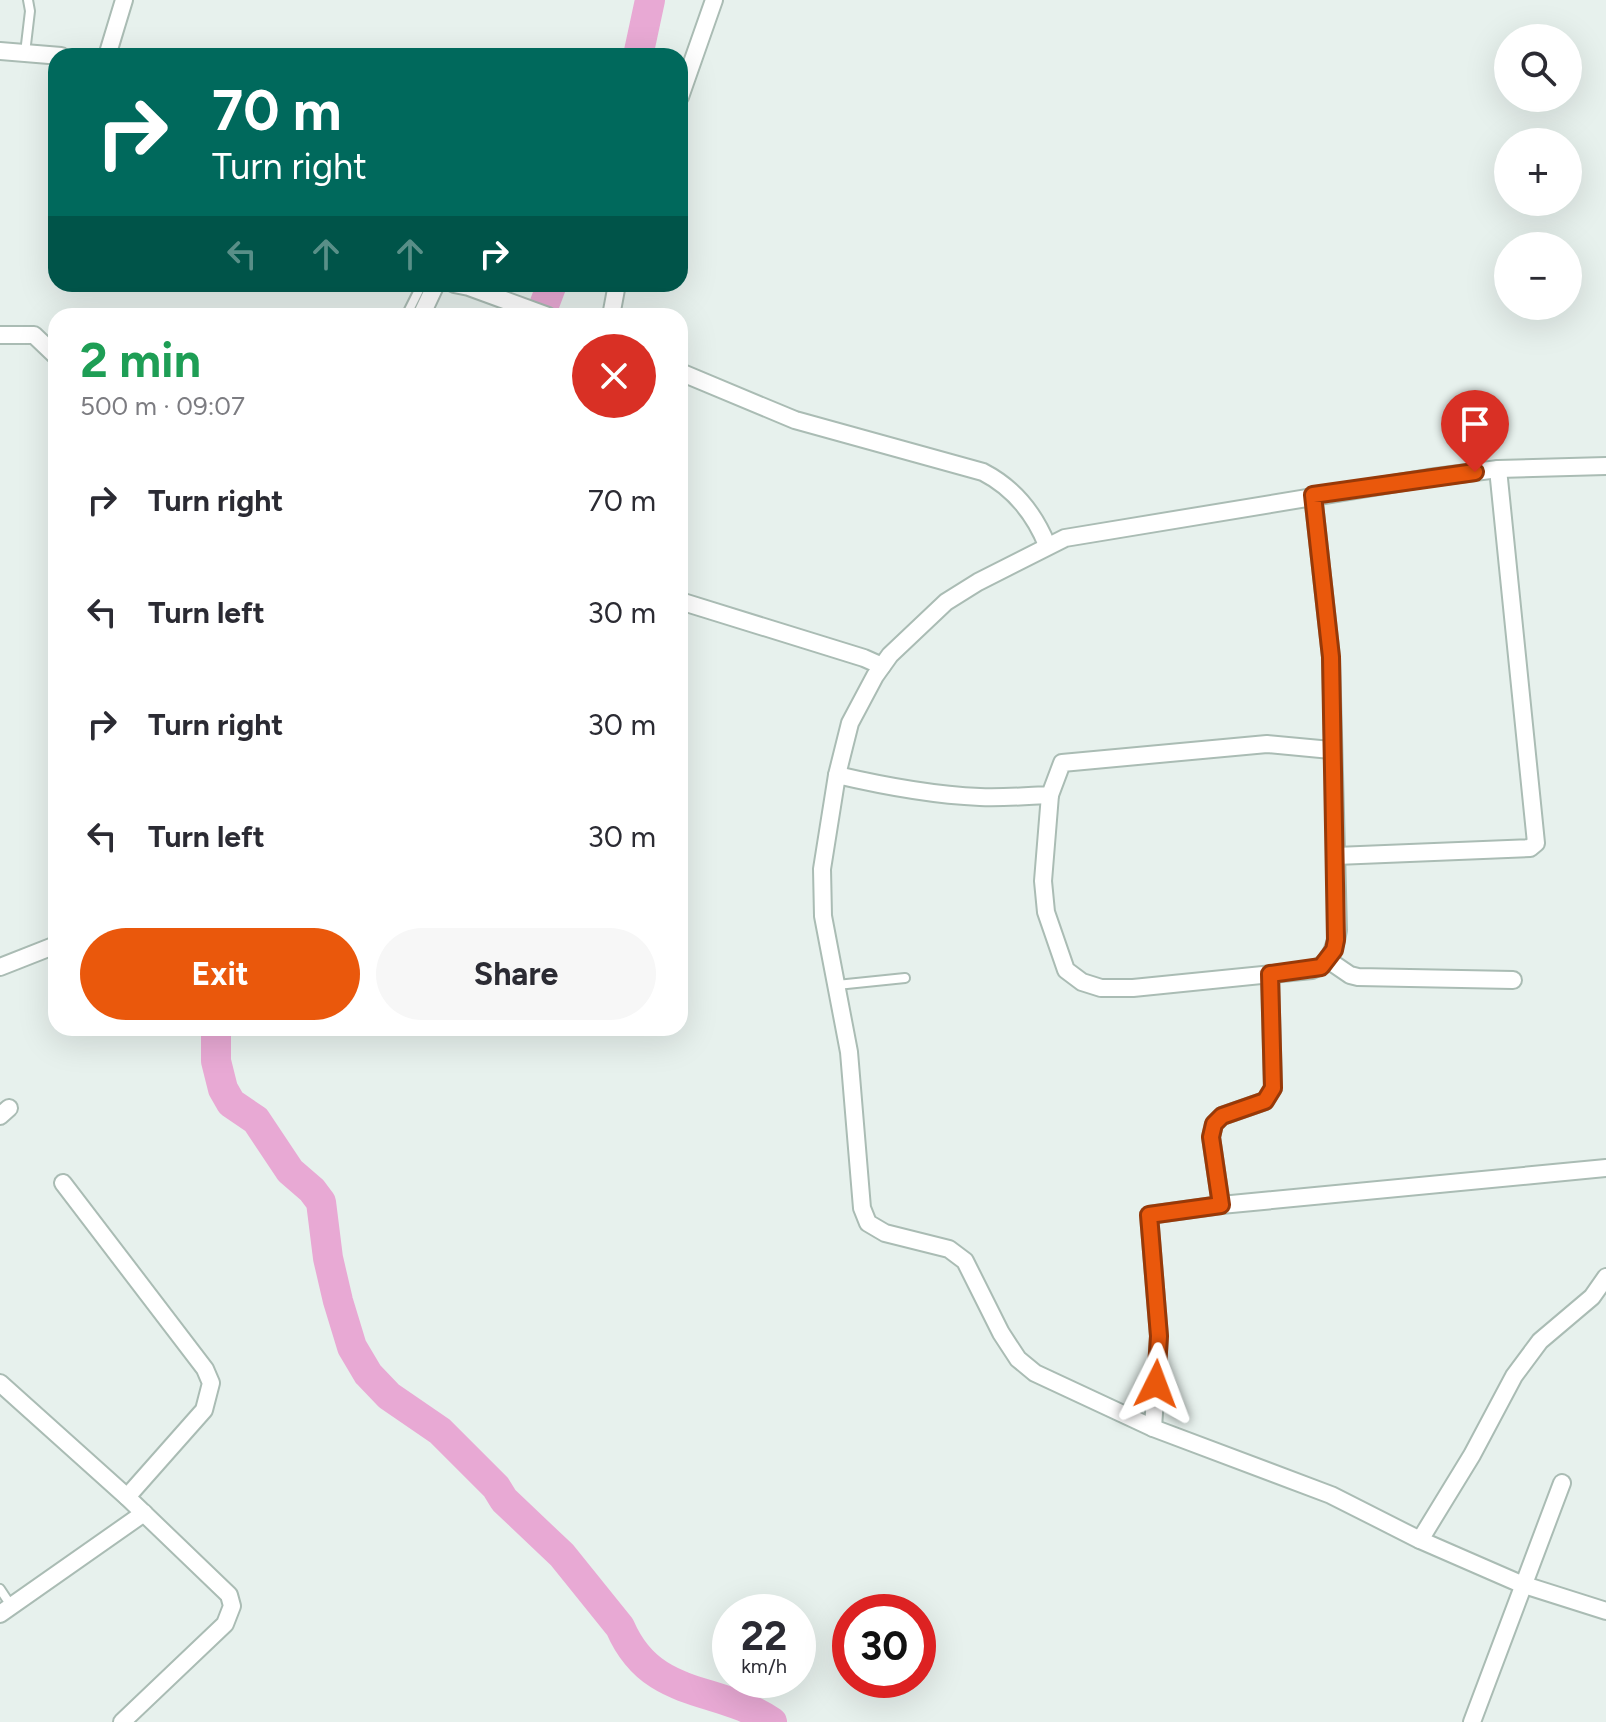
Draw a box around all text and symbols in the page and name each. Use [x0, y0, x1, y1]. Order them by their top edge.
map controls [1494, 24, 1582, 320]
button: search [1494, 24, 1582, 112]
text: 70 m [212, 77, 342, 144]
icon: right [80, 80, 184, 184]
button: + [1494, 128, 1582, 216]
text: Turn right [212, 145, 367, 188]
icon: left [220, 232, 264, 276]
icon: ahead [304, 232, 348, 276]
icon: ahead [388, 232, 432, 276]
icon: right [472, 232, 516, 276]
button: − [1494, 232, 1582, 320]
text: 2 min [80, 331, 201, 389]
button: close [572, 334, 656, 418]
text: 500 m · 09:07 [80, 390, 245, 422]
pin [1441, 390, 1509, 472]
icon: arrive [1453, 402, 1497, 446]
icon: right [80, 478, 124, 522]
text: Turn right [148, 482, 283, 519]
text: 70 m [588, 482, 656, 519]
icon: left [80, 590, 124, 634]
text: Turn left [148, 594, 265, 631]
text: 30 m [588, 594, 656, 631]
icon: right [80, 702, 124, 746]
text: Turn right [148, 706, 283, 743]
text: 30 m [588, 706, 656, 743]
icon: left [80, 814, 124, 858]
text: Turn left [148, 818, 265, 855]
text: 30 m [588, 818, 656, 855]
button: Exit [80, 928, 360, 1020]
button: Share [376, 928, 656, 1020]
position arrow [1114, 1342, 1198, 1426]
speed limit sign: 30 [832, 1594, 936, 1698]
text: 22 [741, 1612, 787, 1660]
text: km/h [741, 1654, 787, 1678]

